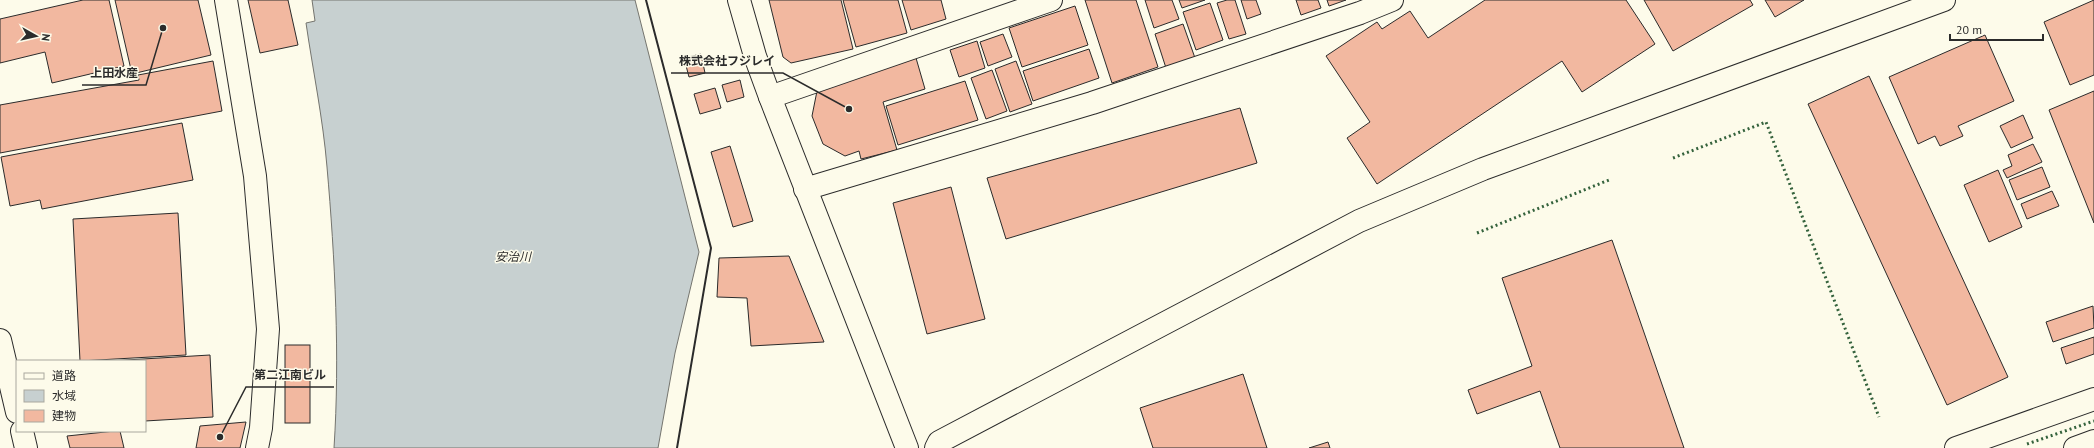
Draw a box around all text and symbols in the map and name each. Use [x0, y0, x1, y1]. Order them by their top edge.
north arrow [16, 16, 56, 56]
scale bar [1950, 16, 2043, 42]
text: 20 m [1956, 22, 1982, 37]
text: N [38, 33, 53, 42]
callout: 株式会社フジレイ [671, 49, 783, 73]
text: 株式会社フジレイ [679, 53, 775, 68]
callout: 上田水産 [82, 61, 146, 85]
text: 上田水産 [90, 65, 138, 80]
water label: 安治川 [495, 249, 533, 264]
legend [16, 360, 146, 432]
callout: 第二江南ビル [246, 363, 334, 387]
text: 第二江南ビル [254, 367, 326, 382]
text: 道路 [52, 368, 76, 383]
text: 水域 [52, 388, 76, 403]
text: 建物 [52, 408, 76, 423]

